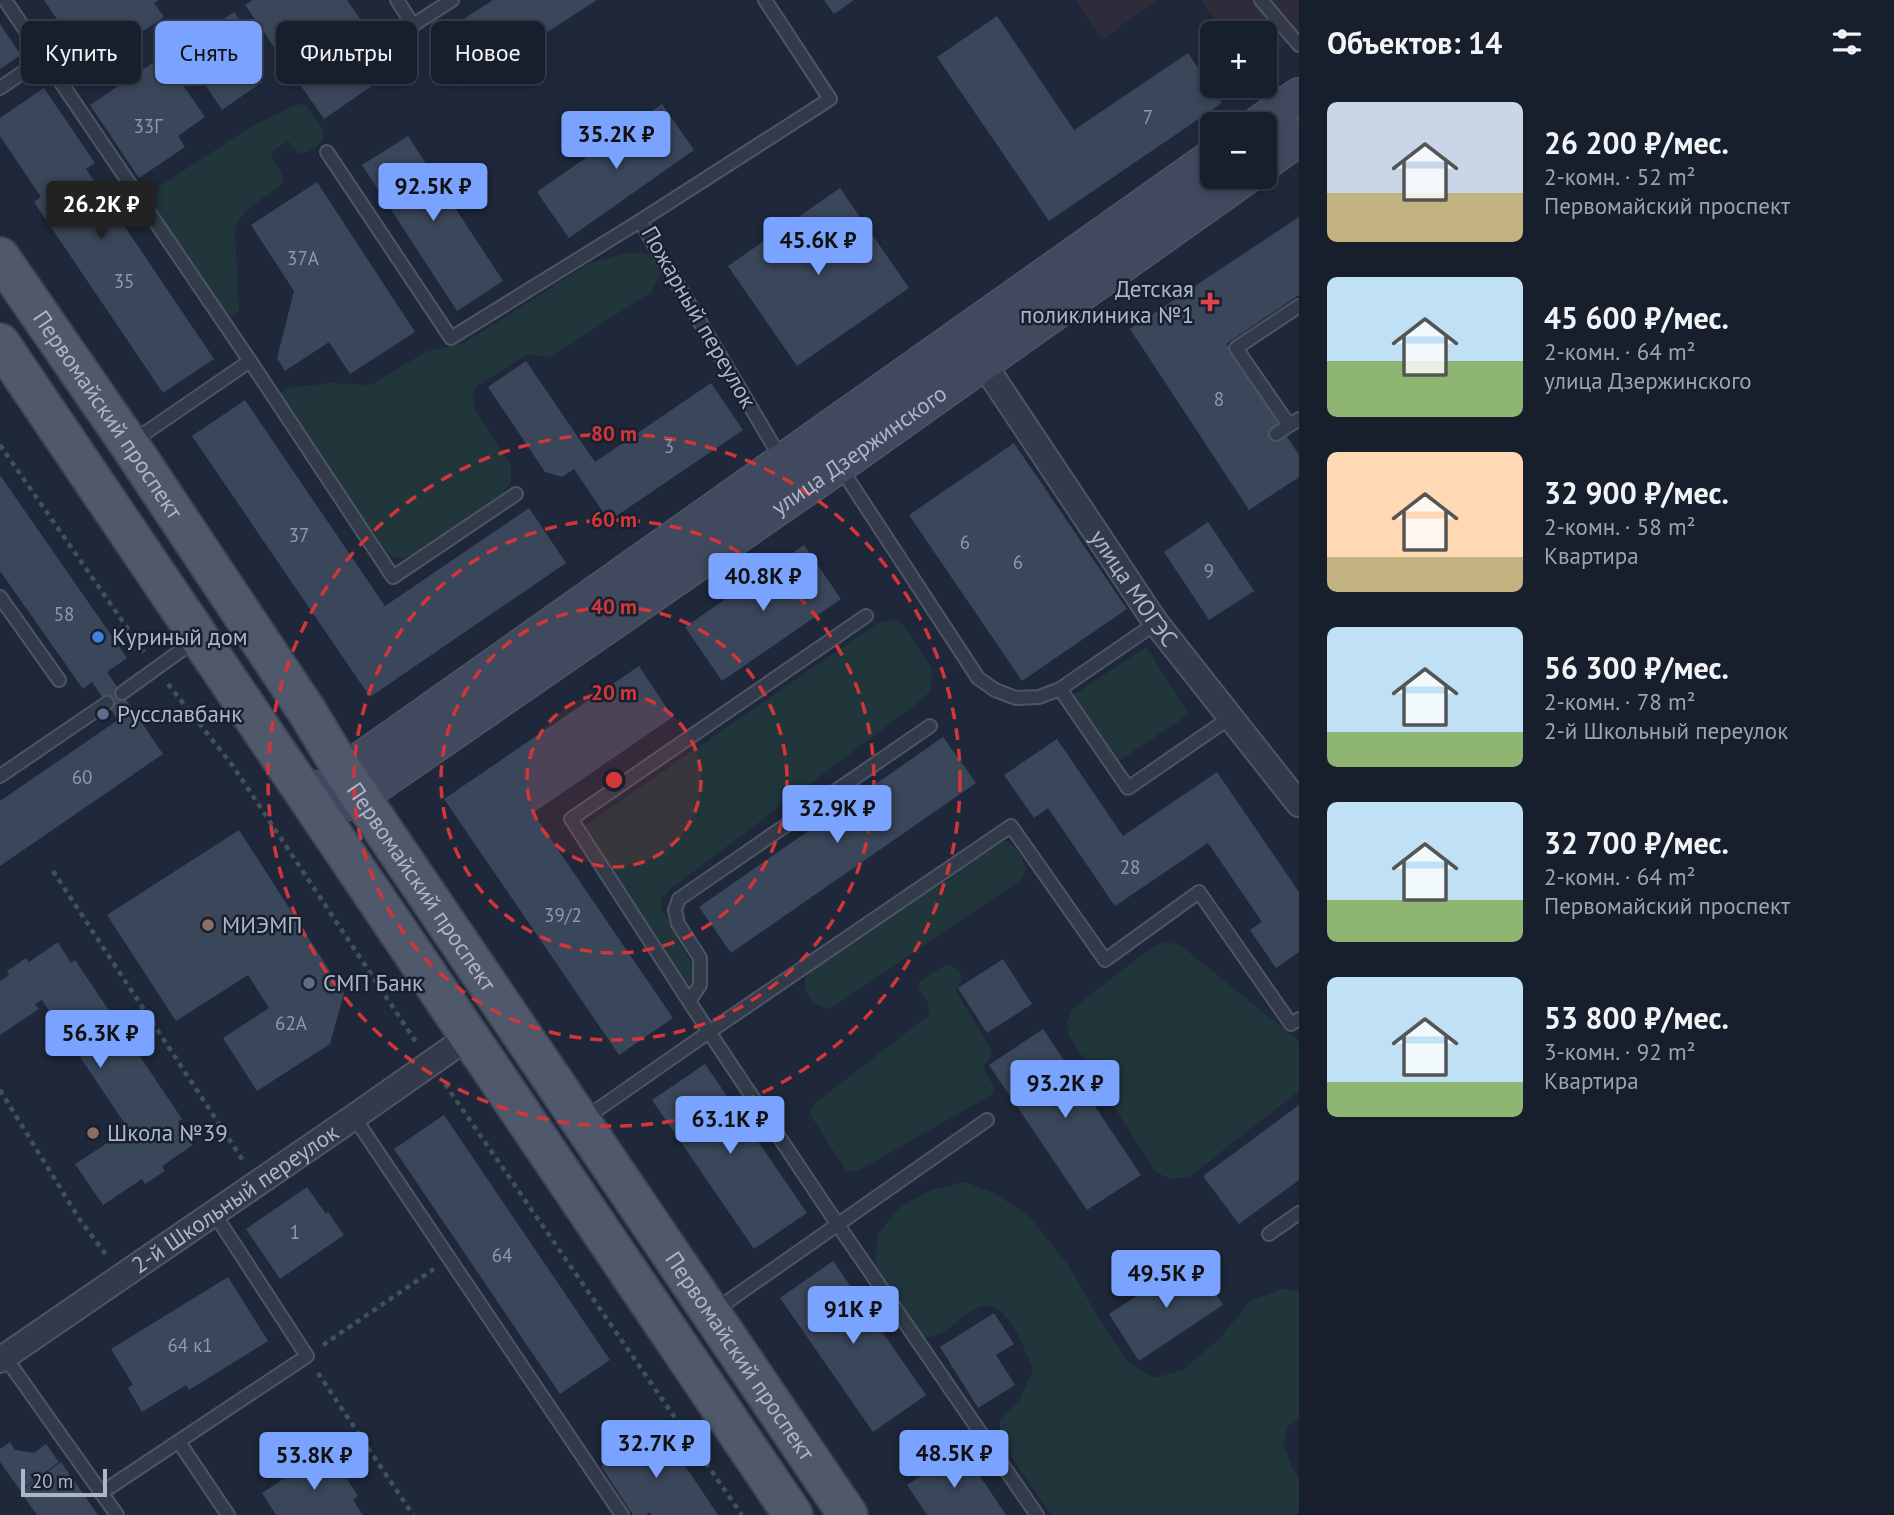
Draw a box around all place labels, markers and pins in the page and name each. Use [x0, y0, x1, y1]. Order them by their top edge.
pin: 35.2K ₽ [551, 111, 681, 171]
pin: 92.5K ₽ [368, 164, 498, 223]
pin: 26.2K ₽ [36, 182, 166, 241]
pin: 45.6K ₽ [753, 218, 883, 277]
place label: Детская поликлиника №1 [1020, 274, 1194, 329]
marker: Детская поликлиника №1 [1200, 292, 1220, 312]
pin: 40.8K ₽ [698, 554, 828, 613]
place label: Куриный дом [112, 622, 248, 651]
marker: Куриный дом [90, 629, 106, 645]
place label: Русславбанк [117, 699, 242, 728]
marker: Русславбанк [95, 706, 111, 722]
centre of rings [602, 768, 626, 792]
pin: 32.9K ₽ [772, 786, 902, 845]
place label: МИЭМП [222, 910, 302, 939]
marker: МИЭМП [200, 917, 216, 933]
place label: СМП Банк [323, 968, 423, 997]
marker: СМП Банк [301, 975, 317, 991]
pin: 56.3K ₽ [35, 1010, 165, 1070]
pin: 93.2K ₽ [1000, 1060, 1130, 1120]
pin: 63.1K ₽ [665, 1096, 795, 1156]
place label: Школа №39 [107, 1118, 228, 1147]
marker: Школа №39 [85, 1125, 101, 1141]
pin: 49.5K ₽ [1101, 1250, 1231, 1310]
pin: 91K ₽ [804, 1286, 902, 1346]
pin: 32.7K ₽ [591, 1420, 721, 1480]
pin: 48.5K ₽ [889, 1430, 1019, 1490]
pin: 53.8K ₽ [249, 1432, 379, 1492]

